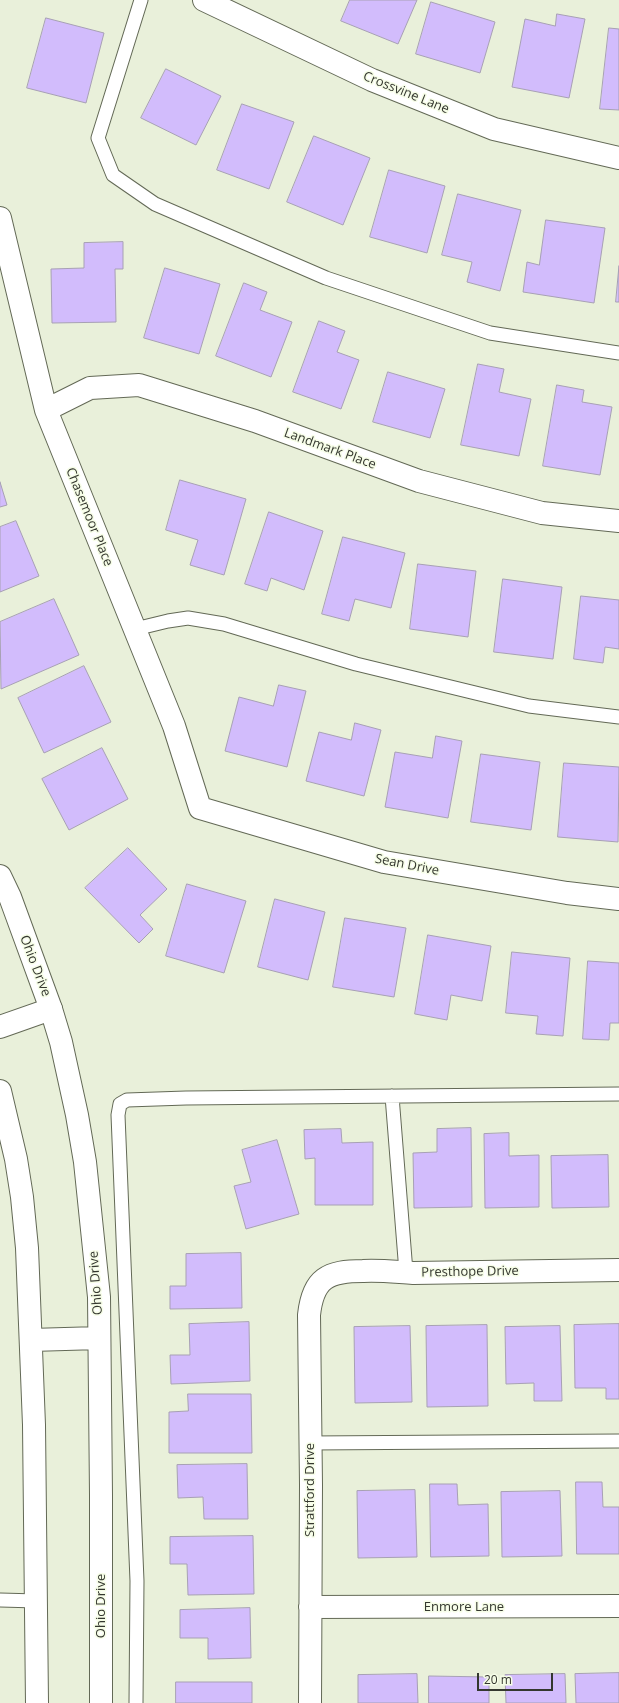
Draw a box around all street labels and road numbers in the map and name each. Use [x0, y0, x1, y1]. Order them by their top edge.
street label: Crossvine Lane [361, 69, 451, 117]
street label: Landmark Place [282, 425, 378, 473]
street label: Chasemoor Place [62, 465, 116, 569]
street label: Sean Drive [374, 851, 440, 879]
street label: Ohio Drive [16, 933, 54, 999]
street label: Ohio Drive [86, 1250, 106, 1316]
street label: Presthope Drive [421, 1263, 519, 1281]
street label: Strattford Drive [302, 1443, 318, 1537]
street label: Ohio Drive [93, 1574, 109, 1638]
street label: Enmore Lane [424, 1599, 504, 1615]

